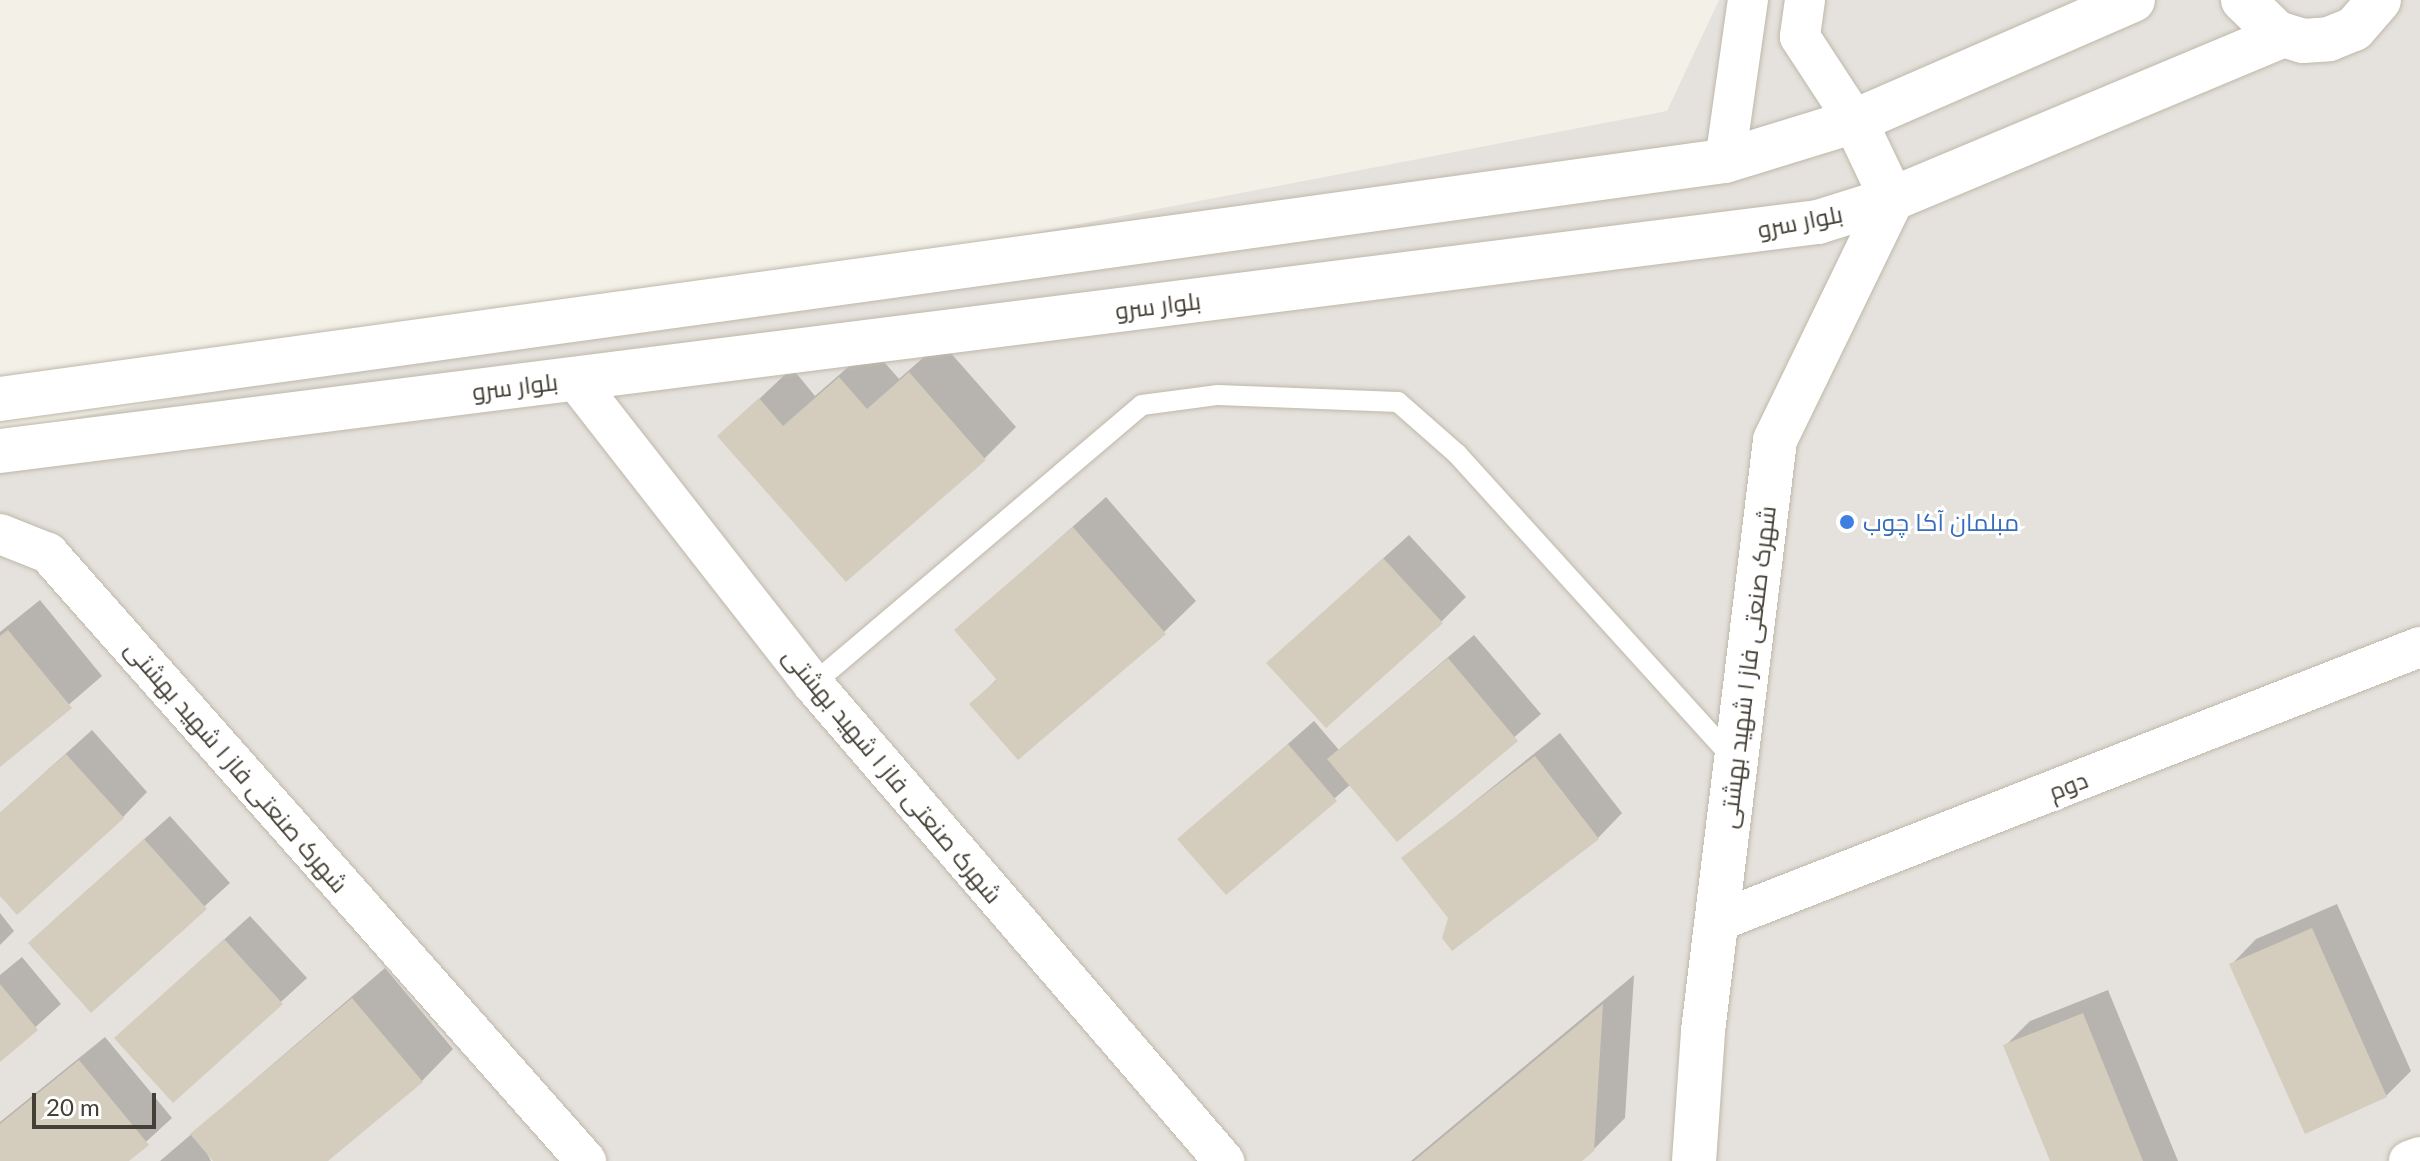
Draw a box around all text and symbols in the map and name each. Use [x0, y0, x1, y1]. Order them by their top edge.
street label: بلوار سرو [1755, 199, 1845, 243]
street label: بلوار سرو [1113, 285, 1203, 325]
street label: بلوار سرو [470, 366, 560, 406]
street label: شهرک صنعتی فاز ۱ شهید بهشتی [1713, 504, 1781, 830]
place label: مبلمان آکا چوب [1863, 508, 2019, 536]
marker: مبلمان آکا چوب [1838, 513, 1856, 531]
street label: شهرک صنعتی فاز ۱ شهید بهشتی [120, 634, 354, 898]
street label: شهرک صنعتی فاز ۱ شهید بهشتی [778, 641, 1008, 909]
street label: دوم [2044, 764, 2092, 806]
scale bar [36, 1077, 160, 1127]
text: 20 m [46, 1092, 100, 1121]

